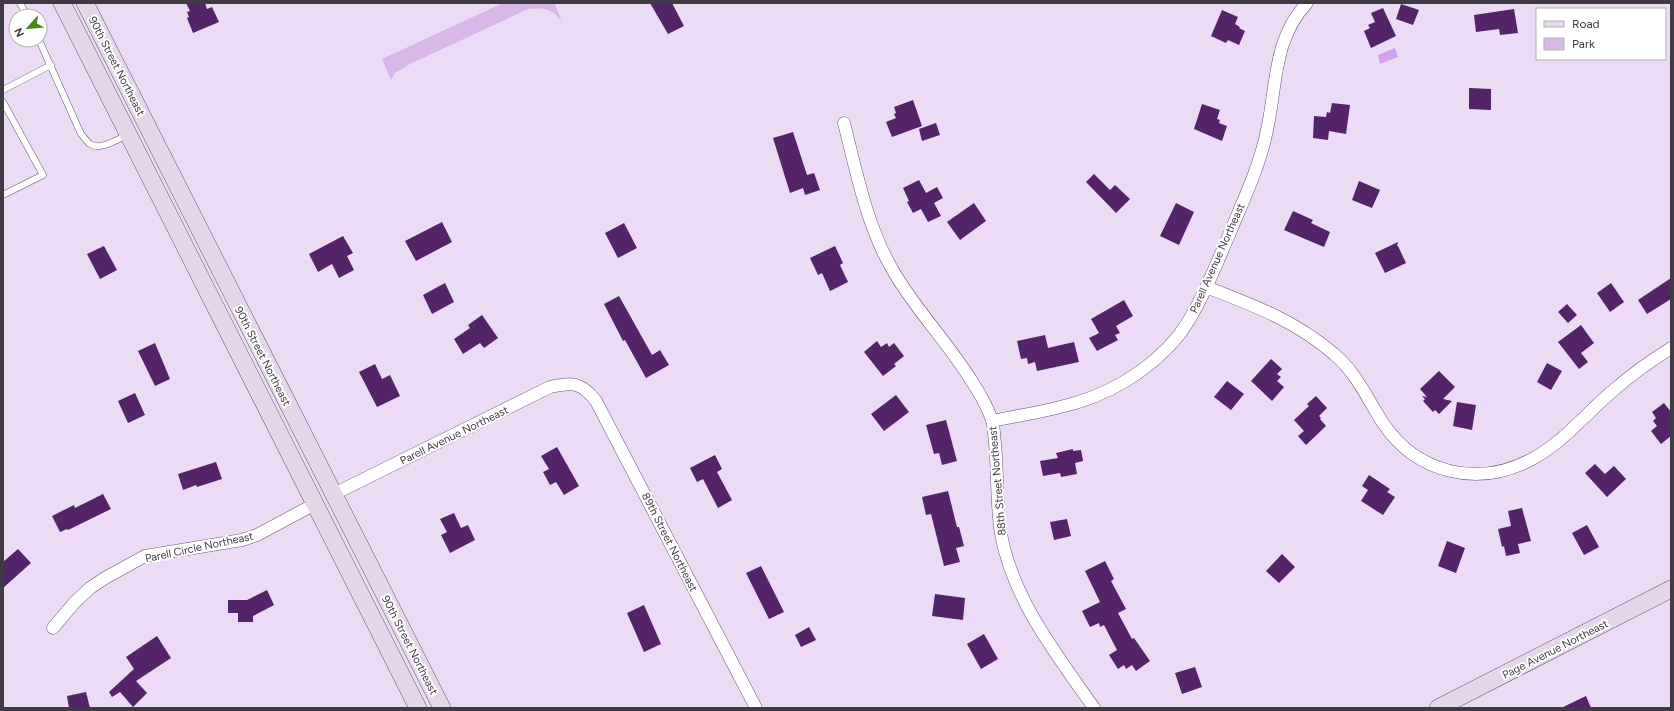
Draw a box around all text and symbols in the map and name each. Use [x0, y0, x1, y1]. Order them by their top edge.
north arrow [8, 8, 48, 48]
legend [1536, 8, 1666, 60]
street label: 90th Street Northeast [86, 14, 147, 118]
text: Road [1572, 17, 1600, 31]
text: N [12, 26, 27, 39]
text: Park [1572, 37, 1595, 51]
street label: Parell Avenue Northeast [1187, 201, 1248, 315]
street label: 90th Street Northeast [232, 304, 293, 408]
street label: Parell Avenue Northeast [398, 404, 510, 467]
street label: 88th Street Northeast [986, 426, 1009, 536]
street label: 89th Street Northeast [639, 491, 700, 594]
street label: Parell Circle Northeast [144, 530, 254, 565]
street label: 90th Street Northeast [379, 593, 440, 697]
street label: Page Avenue Northeast [1500, 617, 1610, 682]

